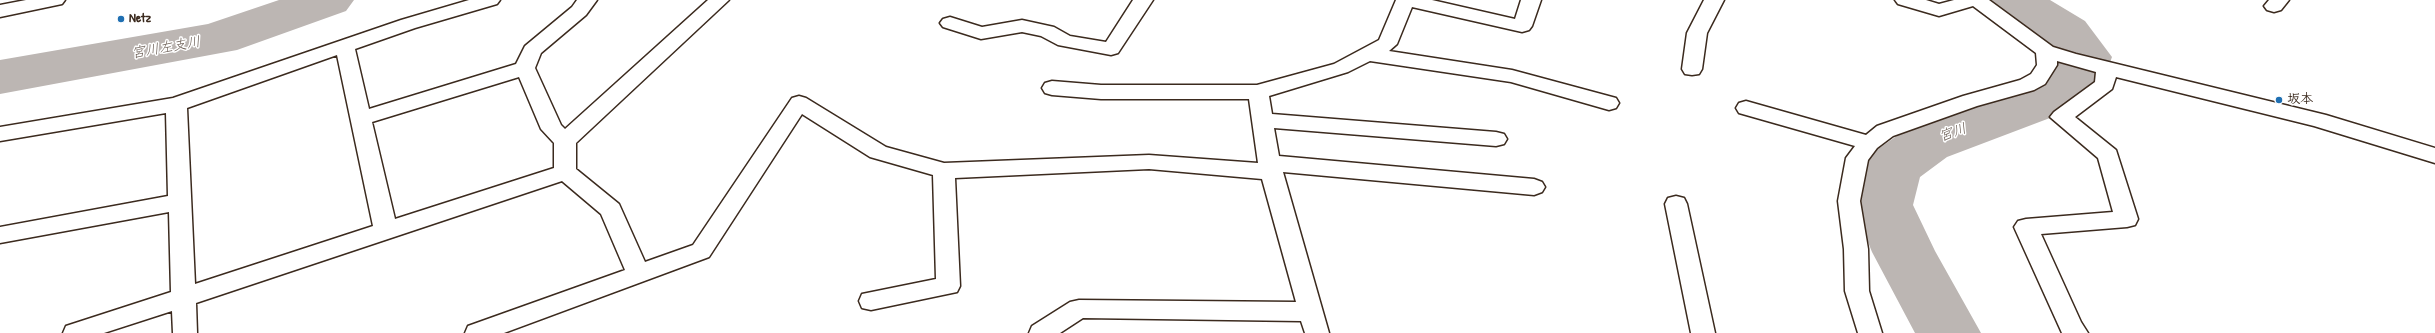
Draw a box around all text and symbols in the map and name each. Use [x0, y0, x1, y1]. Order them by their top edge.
place label: Netz [129, 11, 151, 27]
marker: Netz [116, 14, 126, 24]
water label: 宮川左支川 [130, 34, 202, 62]
place label: 坂本 [2287, 92, 2313, 108]
marker: 坂本 [2274, 95, 2284, 105]
water label: 宮川 [1937, 120, 1969, 146]

